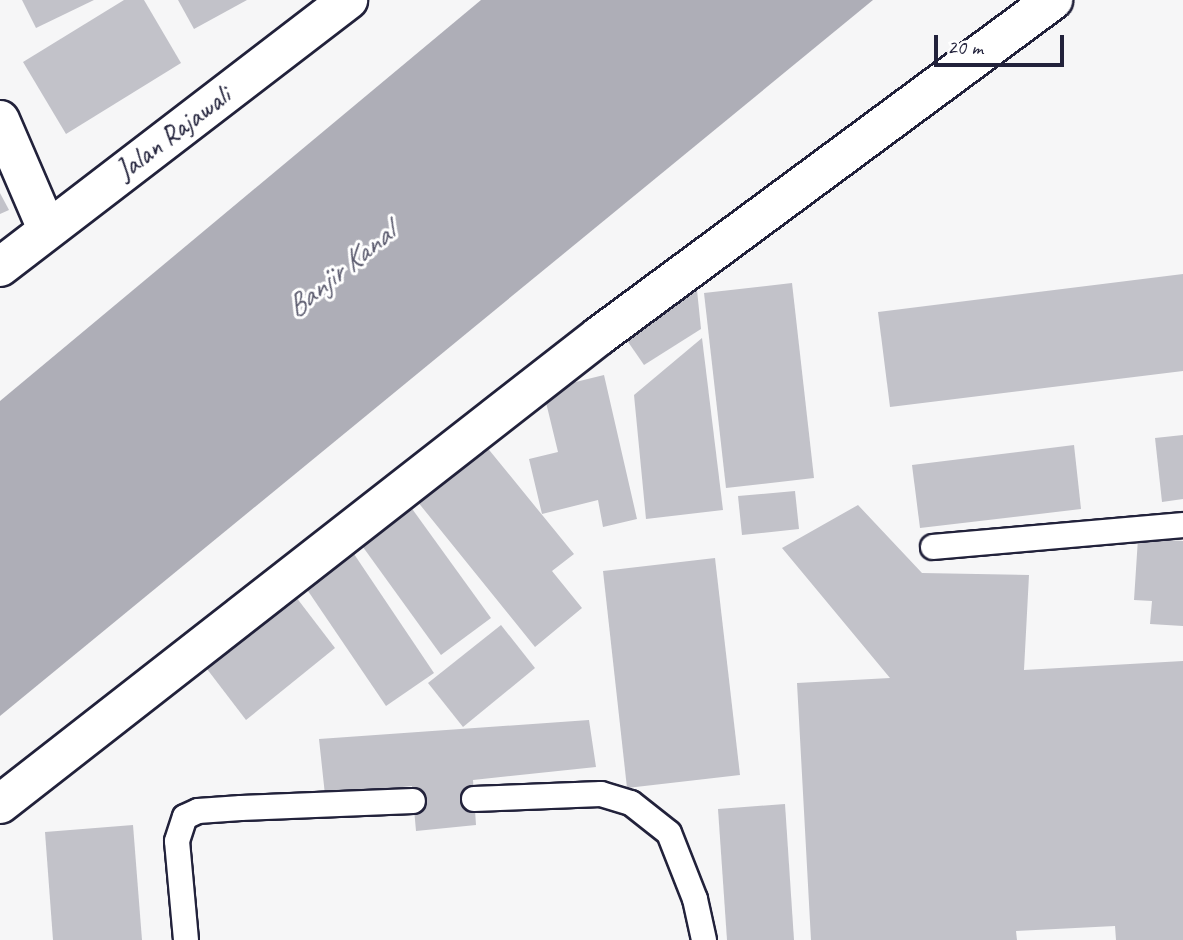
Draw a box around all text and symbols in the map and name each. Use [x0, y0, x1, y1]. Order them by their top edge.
scale bar [938, 21, 1068, 65]
text: 20 m [947, 34, 983, 60]
street label: Jalan Rajawali [109, 79, 237, 187]
water label: Banjir Kanal [278, 215, 402, 325]

